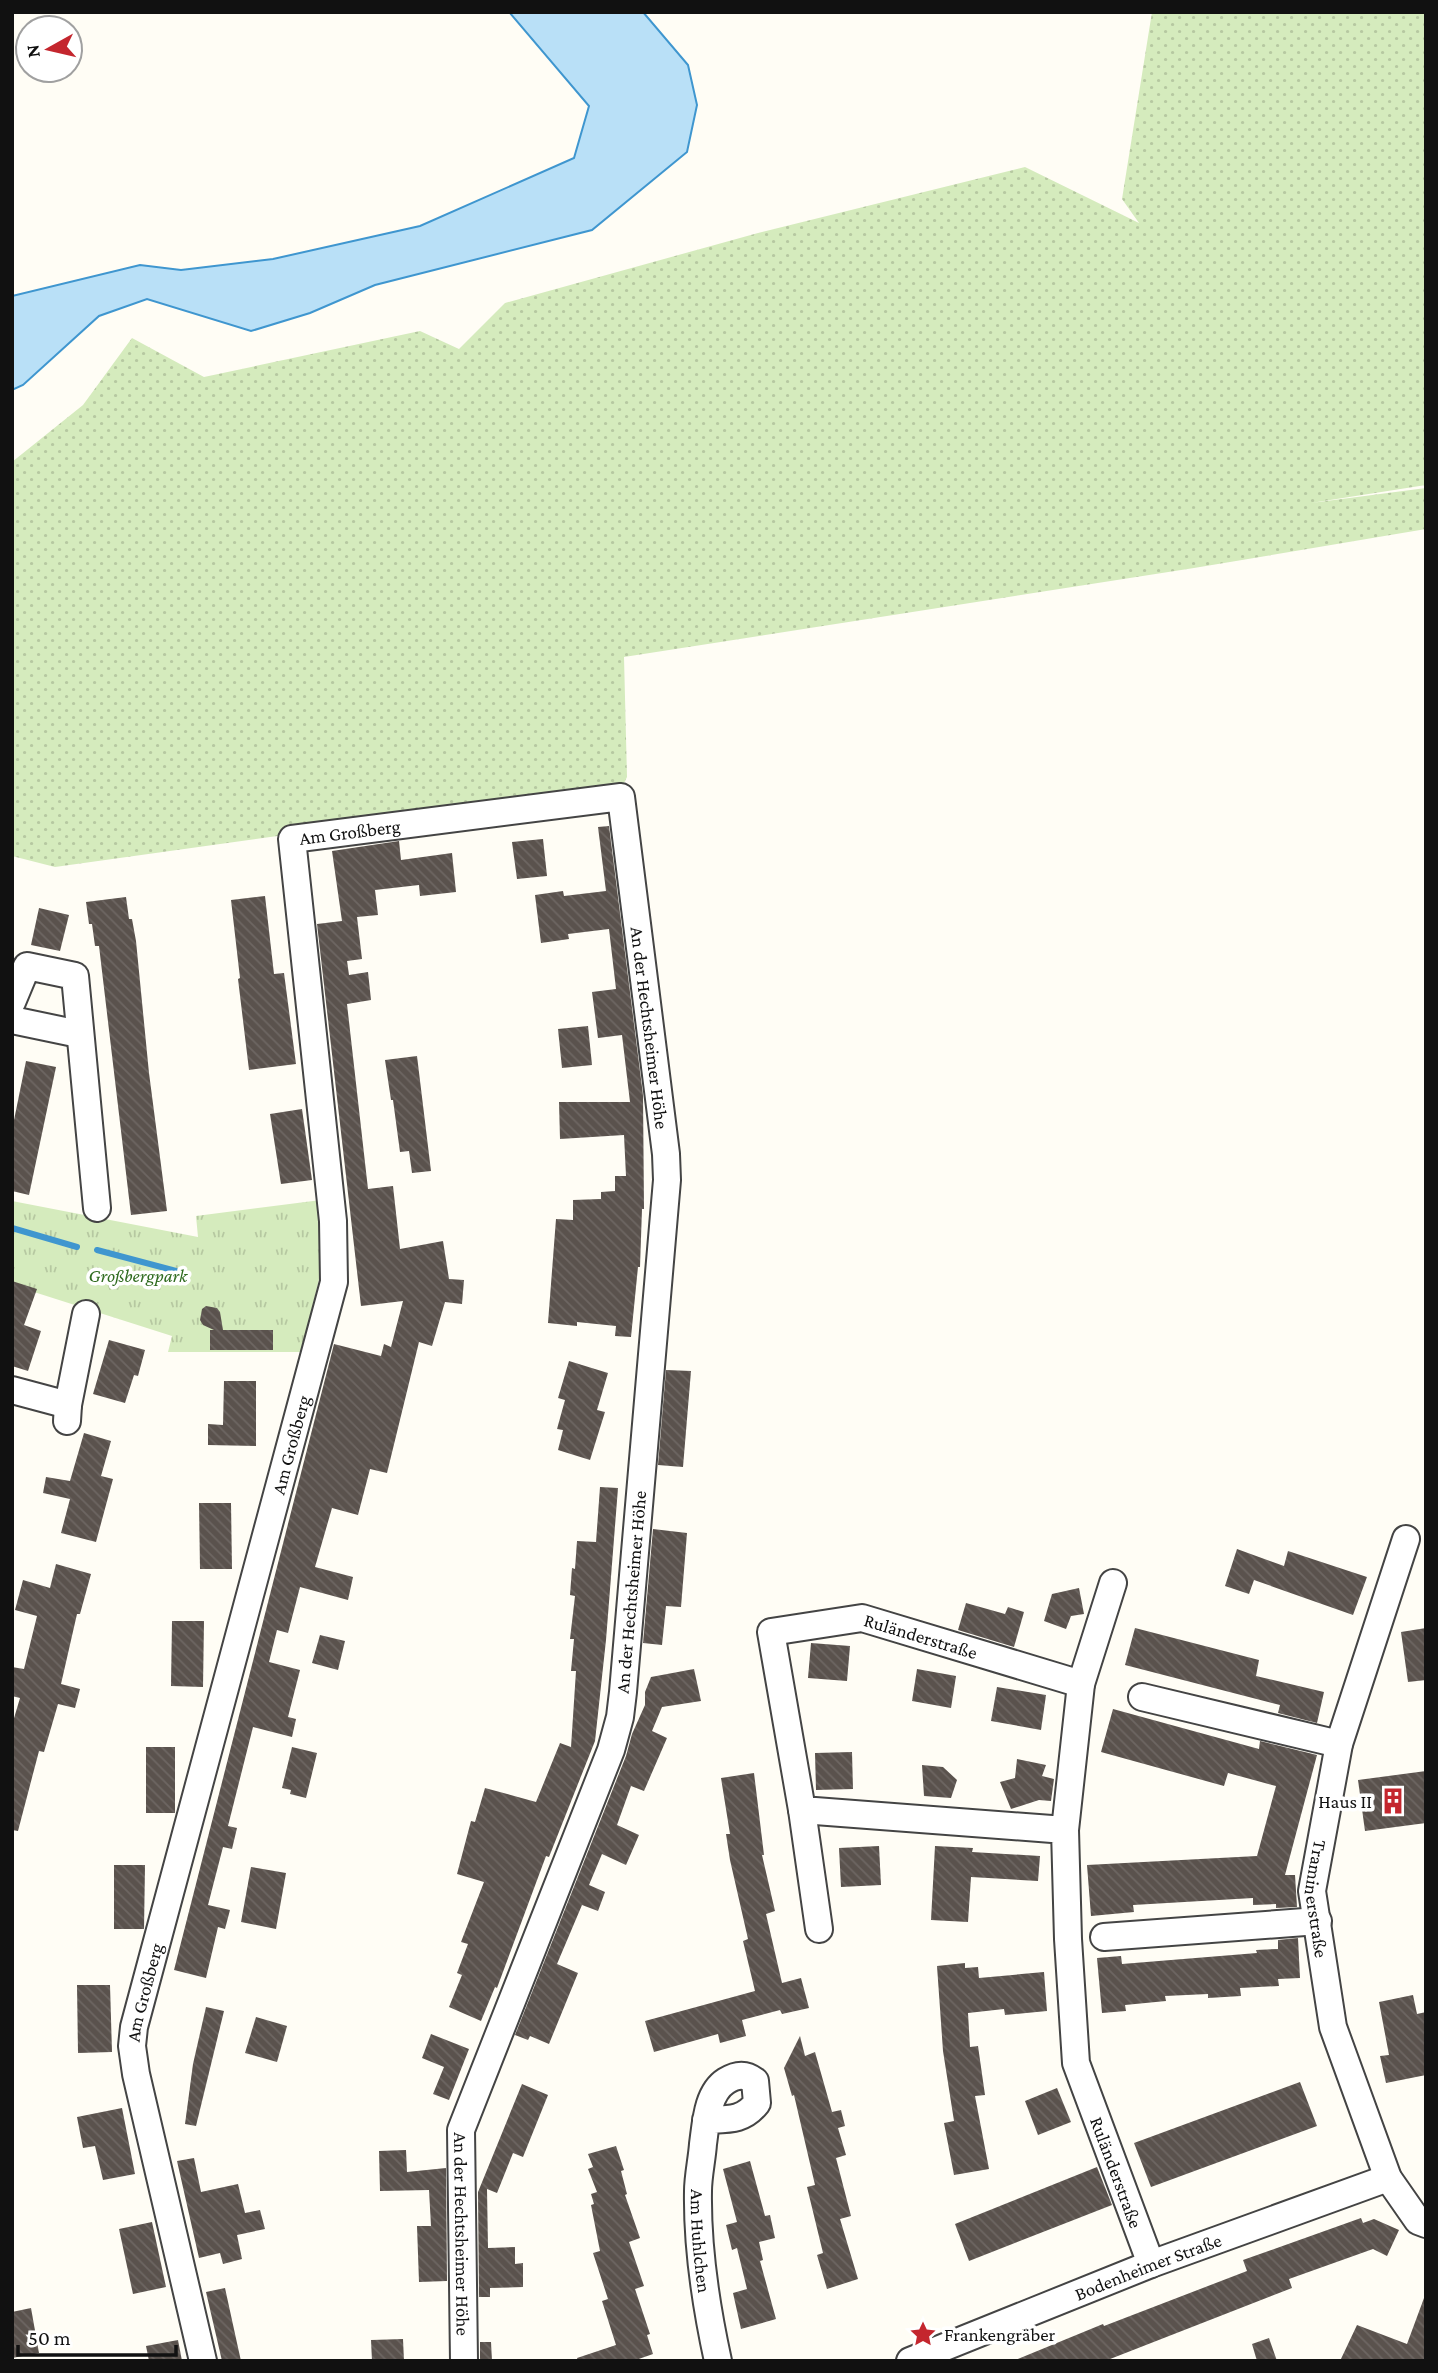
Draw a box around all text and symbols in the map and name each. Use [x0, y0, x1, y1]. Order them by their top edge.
north arrow [14, 14, 84, 84]
text: N [21, 43, 44, 59]
street label: Am Großberg [298, 815, 402, 848]
street label: An der Hechtsheimer Höhe [627, 925, 673, 1130]
park label: Großbergpark [89, 1265, 188, 1286]
street label: Am Großberg [267, 1393, 314, 1497]
street label: An der Hechtsheimer Höhe [612, 1490, 650, 1694]
street label: Ruländerstraße [862, 1609, 980, 1663]
building icon: Haus II [1378, 1786, 1408, 1816]
place label: Haus II [1318, 1791, 1372, 1812]
street label: Traminerstraße [1301, 1838, 1333, 1959]
street label: Am Großberg [122, 1940, 167, 2043]
street label: Ruländerstraße [1086, 2114, 1147, 2231]
street label: An der Hechtsheimer Höhe [451, 2132, 474, 2336]
street label: Am Huhlchen [687, 2189, 716, 2294]
street label: Bodenheimer Straße [1072, 2229, 1224, 2304]
scale bar [18, 2314, 175, 2358]
place icon: Frankengräber [908, 2319, 938, 2349]
place label: Frankengräber [944, 2324, 1056, 2345]
text: 50 m [28, 2326, 71, 2350]

